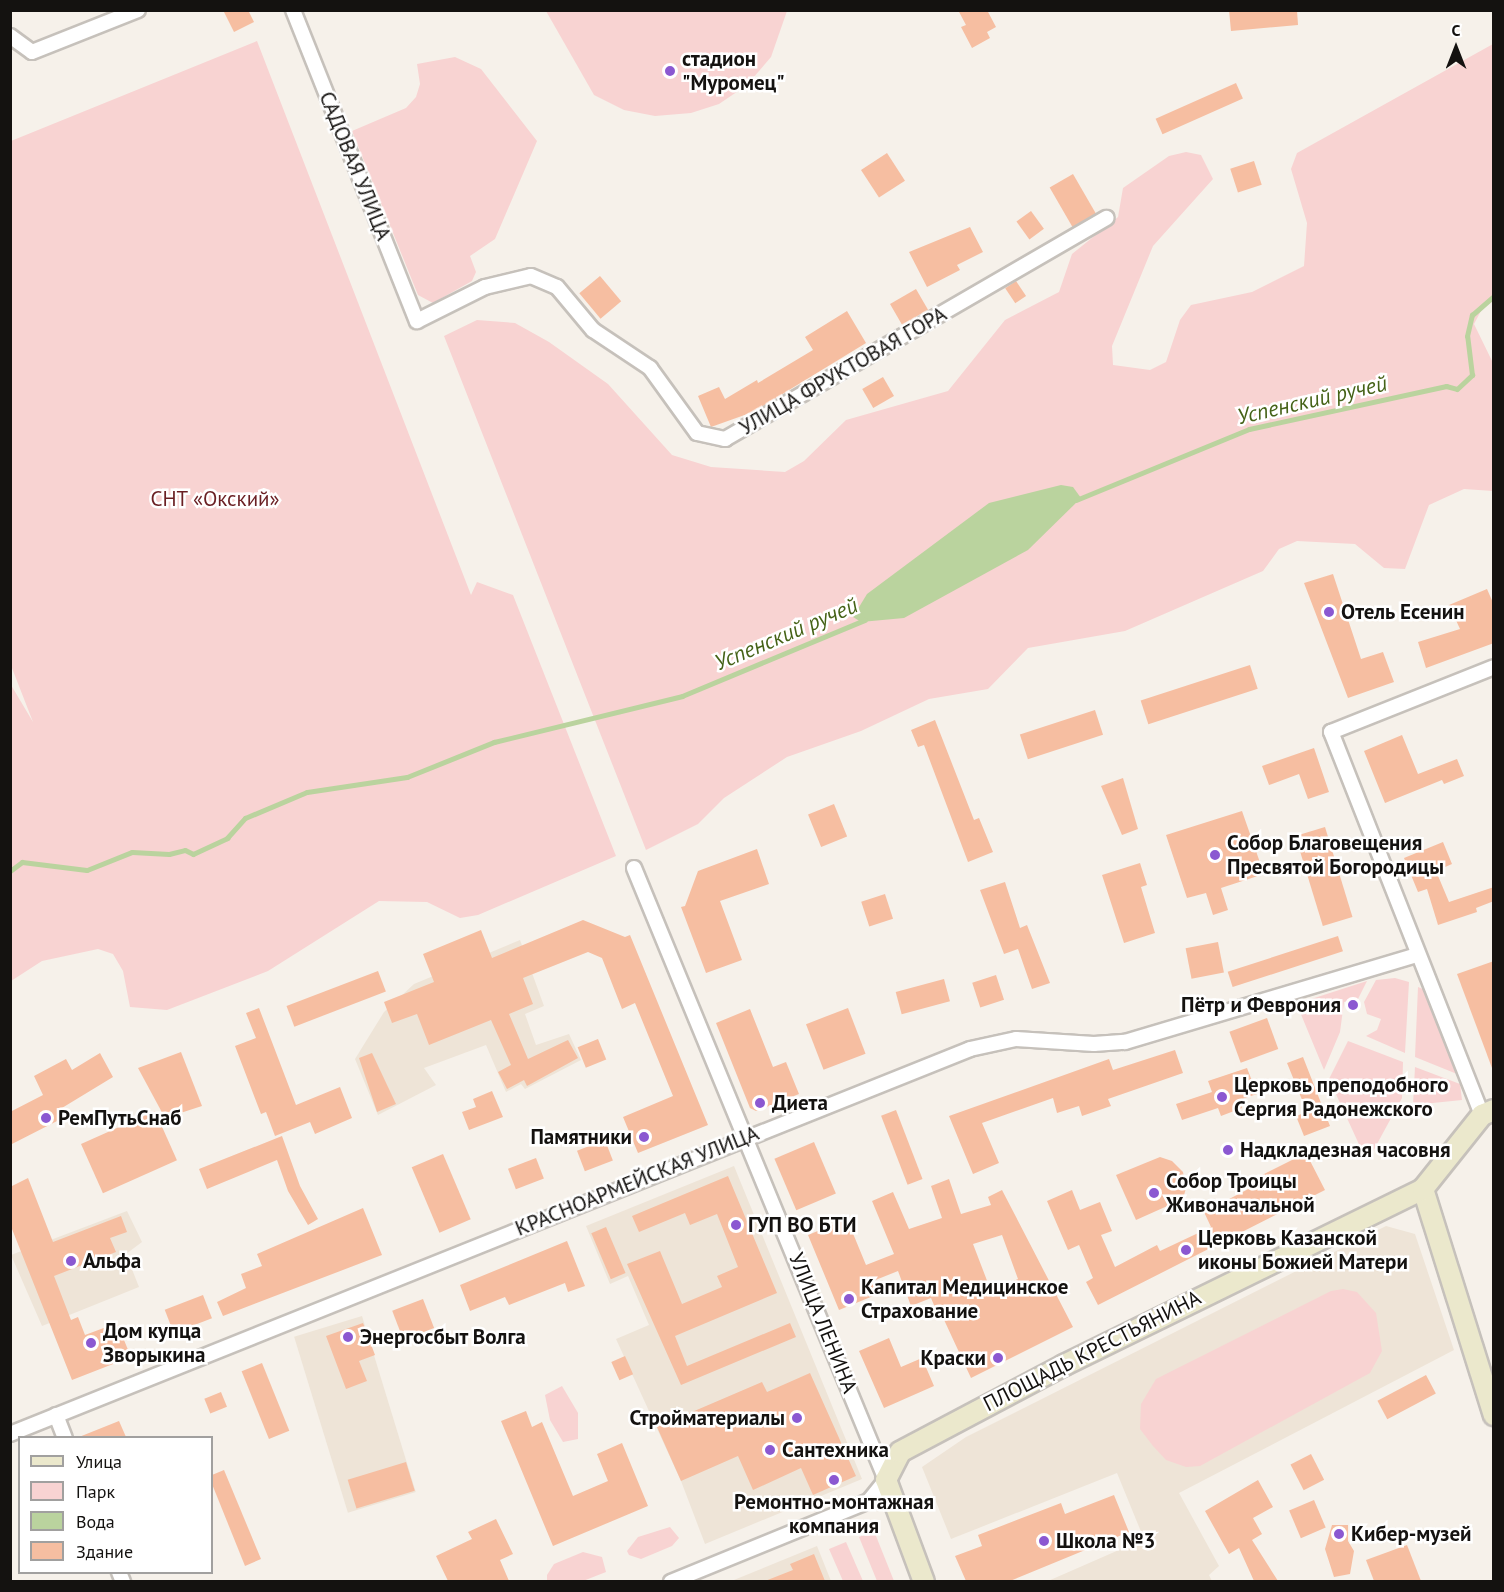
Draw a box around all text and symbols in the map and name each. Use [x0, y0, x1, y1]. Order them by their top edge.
north arrow [1426, 18, 1486, 78]
text: С [1452, 20, 1460, 40]
place label: стадион "Муромец" [682, 46, 785, 96]
marker: стадион "Муромец" [663, 64, 677, 78]
street label: САДОВАЯ УЛИЦА [314, 88, 396, 244]
street label: УЛИЦА ФРУКТОВАЯ ГОРА [735, 301, 951, 441]
water label: Успенский ручей [1234, 370, 1390, 430]
park label: СНТ «Окский» [150, 486, 280, 512]
water label: Успенский ручей [710, 592, 862, 676]
place label: Отель Есенин [1341, 599, 1465, 625]
marker: Отель Есенин [1322, 605, 1336, 619]
place label: Собор Благовещения Пресвятой Богородицы [1227, 830, 1444, 880]
marker: Собор Благовещения Пресвятой Богородицы [1208, 848, 1222, 862]
place label: Пётр и Феврония [1181, 992, 1341, 1018]
marker: Пётр и Феврония [1346, 998, 1360, 1012]
place label: Церковь преподобного Сергия Радонежского [1234, 1072, 1449, 1122]
place label: Диета [772, 1090, 828, 1116]
marker: Церковь преподобного Сергия Радонежского [1215, 1090, 1229, 1104]
marker: Диета [753, 1096, 767, 1110]
place label: РемПутьСнаб [58, 1105, 182, 1131]
marker: РемПутьСнаб [39, 1111, 53, 1125]
street label: КРАСНОАРМЕЙСКАЯ УЛИЦА [511, 1120, 763, 1242]
place label: Памятники [530, 1124, 632, 1150]
marker: Памятники [637, 1130, 651, 1144]
place label: Надкладезная часовня [1240, 1137, 1451, 1163]
marker: Надкладезная часовня [1221, 1143, 1235, 1157]
place label: Собор Троицы Живоначальной [1166, 1168, 1315, 1218]
marker: Собор Троицы Живоначальной [1147, 1186, 1161, 1200]
place label: ГУП ВО БТИ [748, 1212, 857, 1238]
marker: ГУП ВО БТИ [729, 1218, 743, 1232]
place label: Церковь Казанской иконы Божией Матери [1198, 1225, 1408, 1275]
marker: Церковь Казанской иконы Божией Матери [1179, 1243, 1193, 1257]
place label: Альфа [83, 1248, 141, 1274]
street label: УЛИЦА ЛЕНИНА [783, 1249, 863, 1397]
marker: Альфа [64, 1254, 78, 1268]
place label: Капитал Медицинское Страхование [861, 1274, 1068, 1324]
street label: ПЛОЩАДЬ КРЕСТЬЯНИНА [979, 1285, 1205, 1417]
marker: Капитал Медицинское Страхование [842, 1292, 856, 1306]
place label: Дом купца Зворыкина [103, 1318, 205, 1368]
place label: Энергосбыт Волга [360, 1324, 526, 1350]
marker: Энергосбыт Волга [341, 1330, 355, 1344]
marker: Дом купца Зворыкина [84, 1336, 98, 1350]
place label: Краски [920, 1345, 986, 1371]
marker: Краски [991, 1351, 1005, 1365]
place label: Стройматериалы [629, 1405, 785, 1431]
marker: Стройматериалы [790, 1411, 804, 1425]
legend [18, 1436, 213, 1574]
place label: Сантехника [782, 1437, 889, 1463]
marker: Сантехника [763, 1443, 777, 1457]
text: Улица [76, 1450, 122, 1473]
marker: Ремонтно-монтажная компания [827, 1473, 841, 1487]
text: Парк [76, 1480, 115, 1503]
place label: Ремонтно-монтажная компания [734, 1489, 934, 1539]
text: Вода [76, 1510, 115, 1533]
place label: Кибер-музей [1351, 1521, 1472, 1547]
marker: Кибер-музей [1332, 1527, 1346, 1541]
place label: Школа №3 [1056, 1528, 1155, 1554]
marker: Школа №3 [1037, 1534, 1051, 1548]
text: Здание [76, 1540, 133, 1563]

